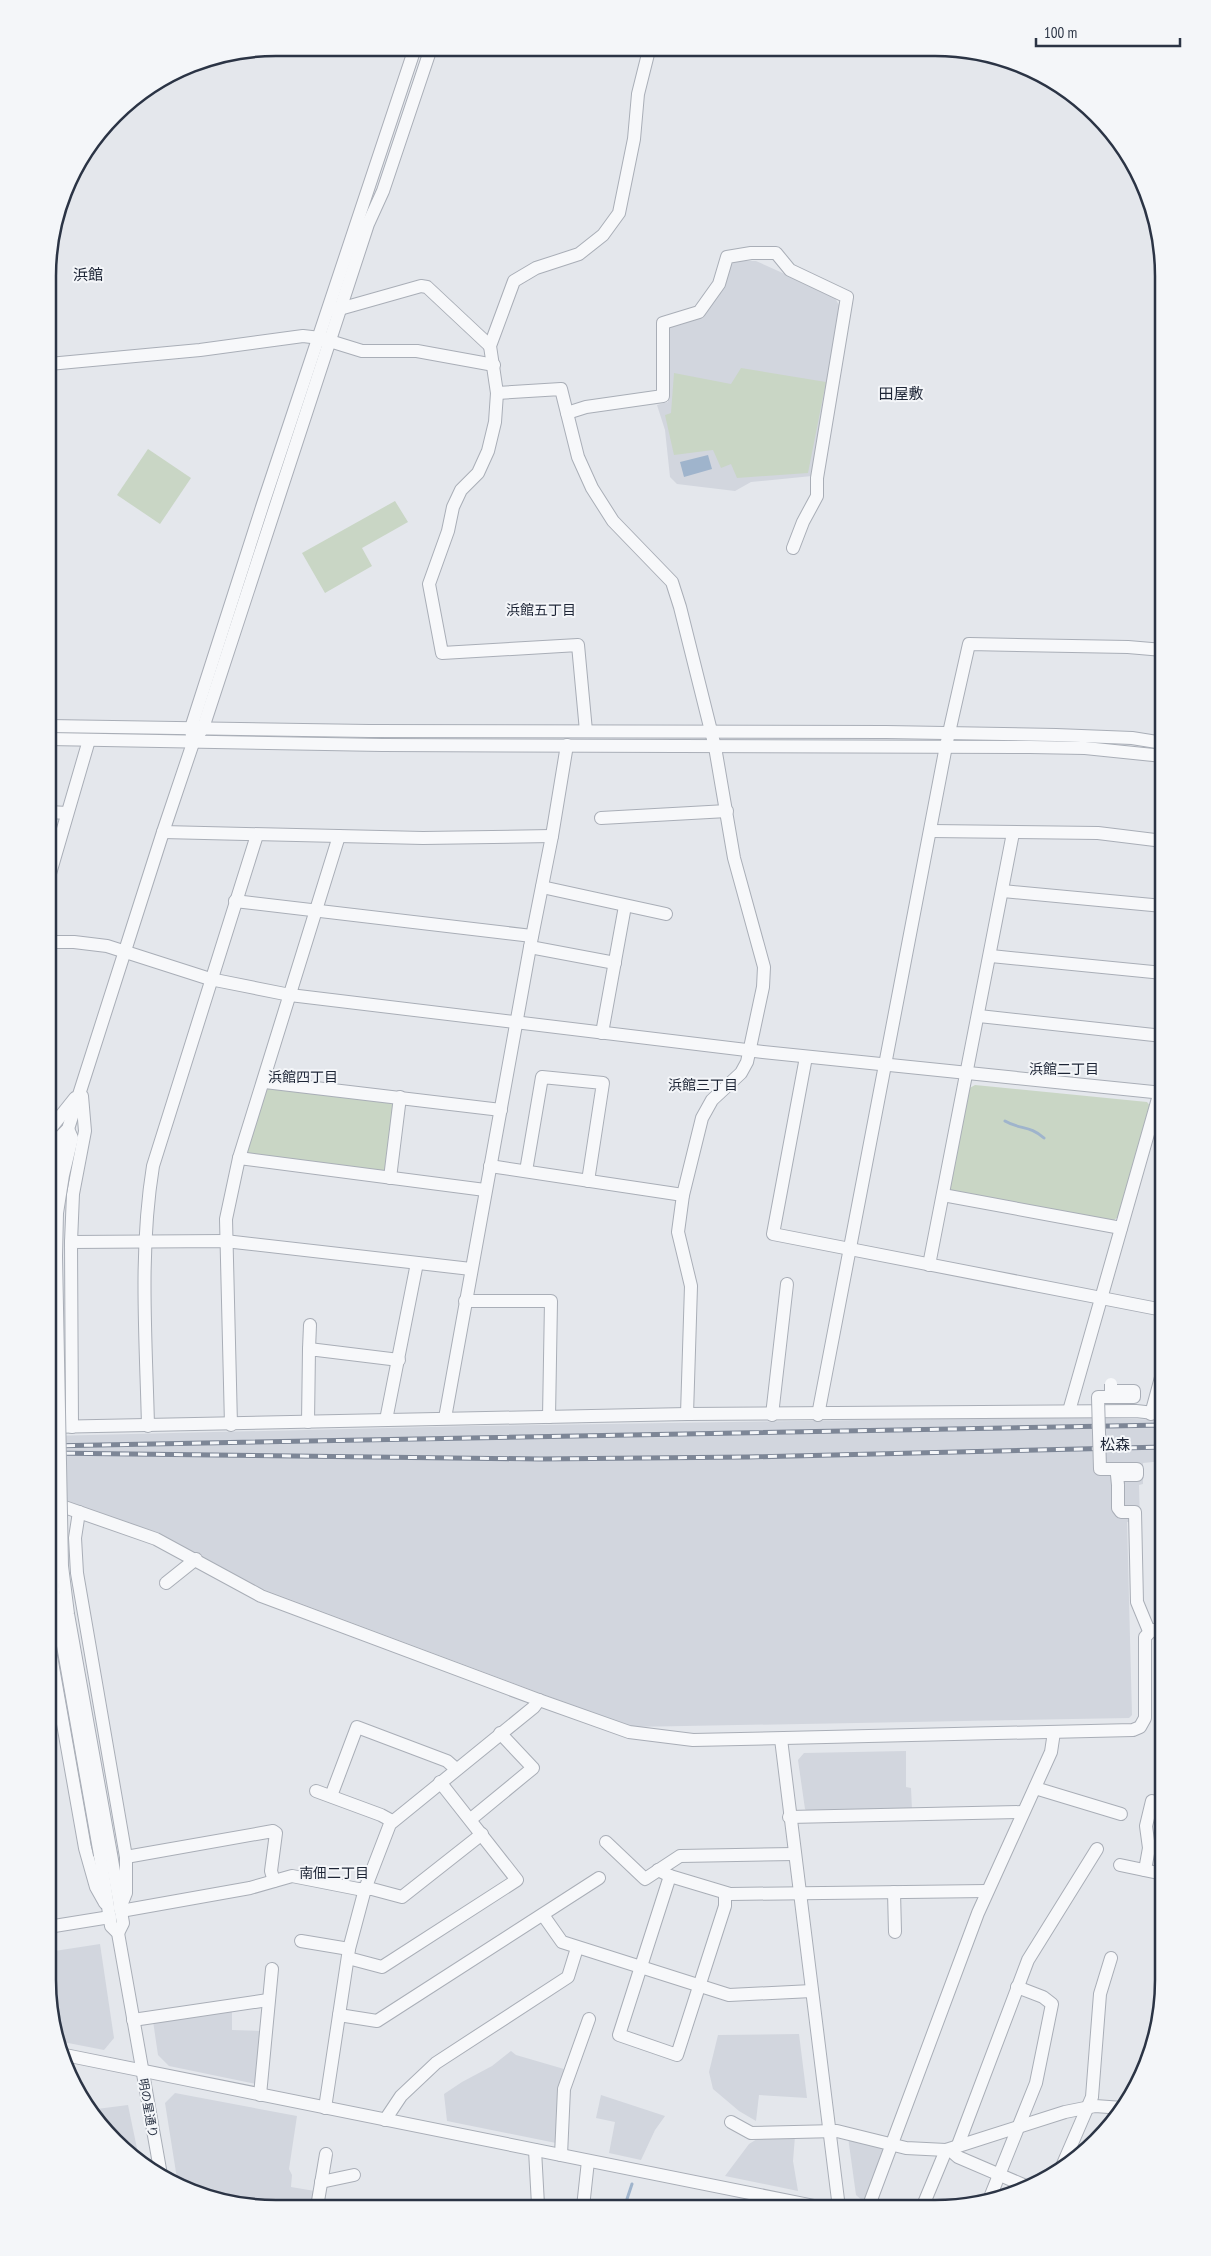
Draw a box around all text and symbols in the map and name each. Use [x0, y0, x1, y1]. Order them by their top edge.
scale bar [1036, 15, 1180, 47]
text: 100 m [1044, 23, 1077, 42]
district label: 浜館 [73, 265, 103, 284]
district label: 田屋敷 [878, 384, 924, 403]
district label: 浜館五丁目 [506, 601, 576, 619]
district label: 浜館二丁目 [1029, 1060, 1099, 1078]
district label: 浜館四丁目 [268, 1068, 338, 1086]
district label: 浜館三丁目 [668, 1076, 738, 1094]
district label: 松森 [1100, 1435, 1130, 1454]
district label: 南佃二丁目 [299, 1864, 369, 1882]
street label: 明の星通り [136, 2077, 161, 2139]

